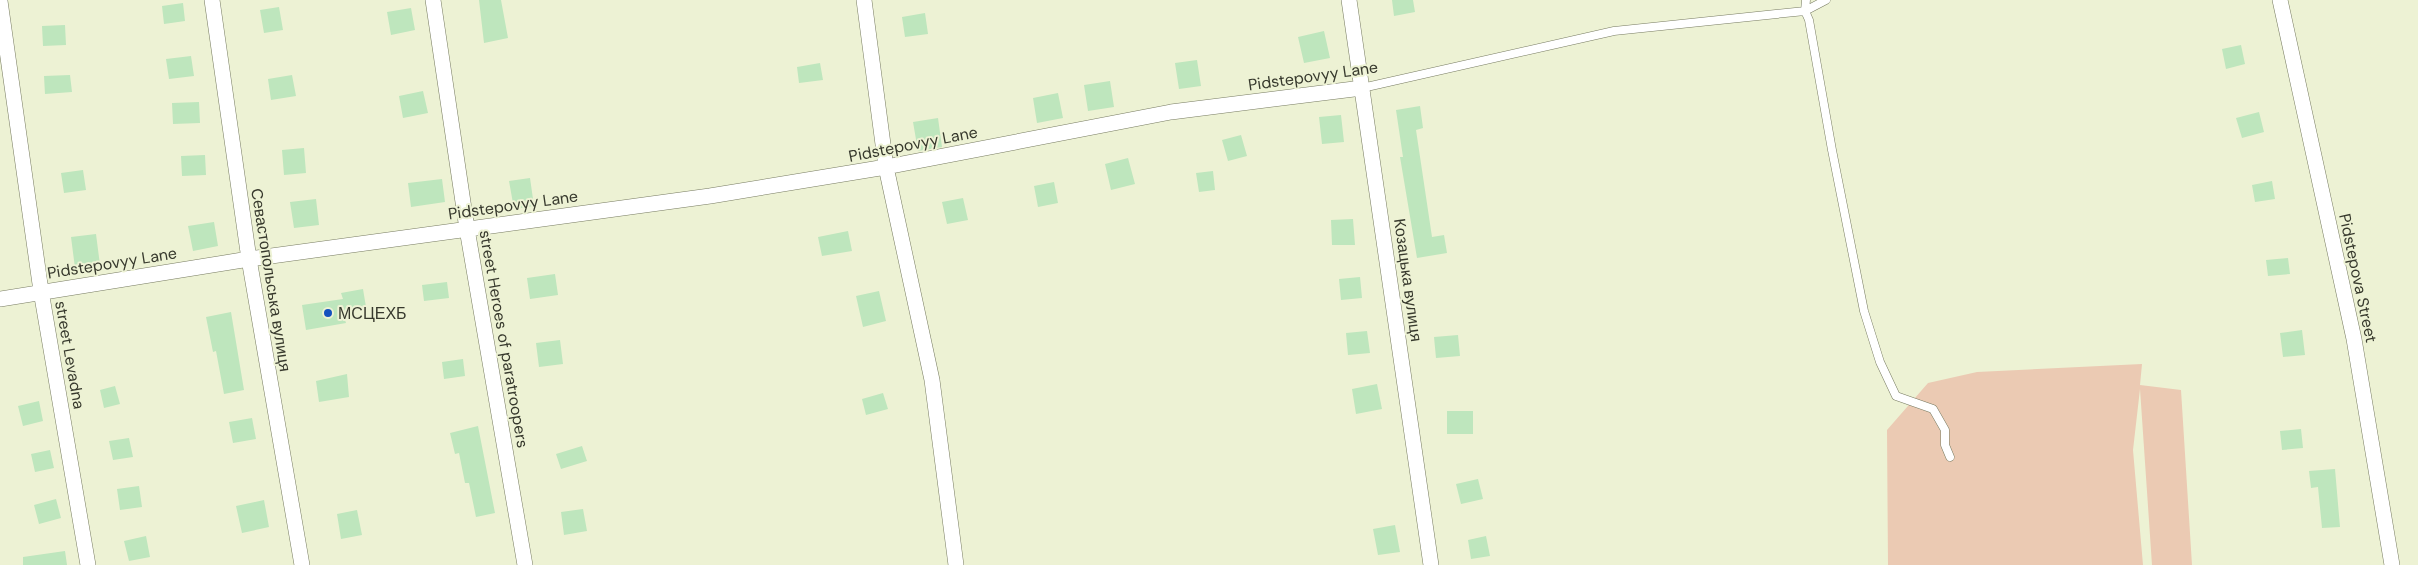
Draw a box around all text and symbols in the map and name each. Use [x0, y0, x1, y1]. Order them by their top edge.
street label: Pidstepovyy Lane [1247, 56, 1379, 96]
street label: Pidstepovyy Lane [847, 121, 979, 167]
street label: Pidstepovyy Lane [447, 185, 579, 225]
street label: Севастопольська вулиця [246, 187, 296, 373]
street label: Pidstepova Street [2334, 212, 2382, 344]
street label: Козацька вулиця [1389, 217, 1427, 343]
street label: street Heroes of paratroopers [474, 229, 534, 449]
street label: Pidstepovyy Lane [46, 242, 178, 284]
street label: street Levadna [50, 299, 90, 411]
place label: МСЦЕХБ [338, 303, 407, 324]
marker: МСЦЕХБ [322, 307, 334, 319]

